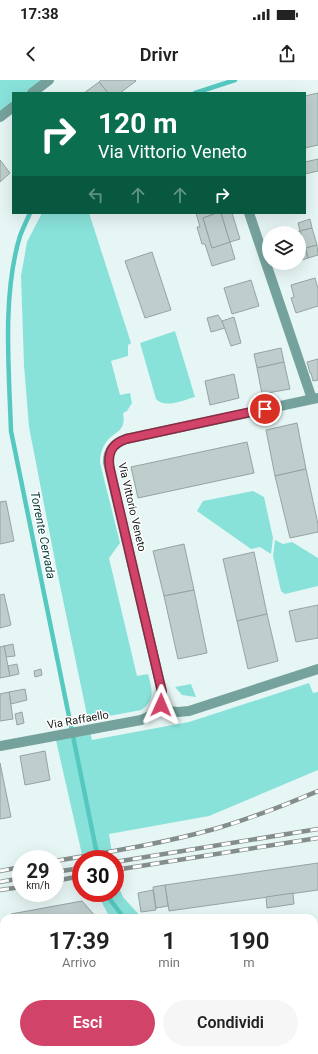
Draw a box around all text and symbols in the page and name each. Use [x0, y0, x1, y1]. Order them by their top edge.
text: 17:38 [20, 5, 59, 23]
icon: back [20, 43, 42, 65]
icon: share [276, 43, 298, 65]
text: Drivr [140, 44, 178, 65]
text: 120 m [98, 107, 177, 140]
icon: right [32, 108, 84, 160]
text: Via Vittorio Veneto [98, 141, 247, 162]
icon: left [85, 184, 107, 206]
icon: ahead [127, 184, 149, 206]
icon: ahead [169, 184, 191, 206]
icon: right [211, 184, 233, 206]
map controls [262, 226, 306, 270]
button: layers [262, 226, 306, 270]
pin [248, 392, 282, 426]
icon: arrive [254, 398, 276, 420]
street label: Via Vittorio Veneto [115, 461, 149, 553]
water label: Torrente Cervada [28, 490, 58, 580]
position arrow [140, 684, 182, 726]
street label: Via Raffaello [46, 708, 110, 732]
speed limit sign: 30 [72, 850, 124, 902]
text: 29 [27, 859, 49, 883]
text: km/h [26, 880, 50, 891]
text: 17:39 [48, 927, 110, 955]
text: 1 [162, 927, 176, 955]
text: 190 [228, 927, 270, 955]
text: Arrivo [62, 955, 96, 970]
text: min [158, 955, 180, 970]
text: m [243, 955, 255, 970]
button: Esci [20, 1000, 155, 1046]
button: Condividi [163, 1000, 298, 1046]

